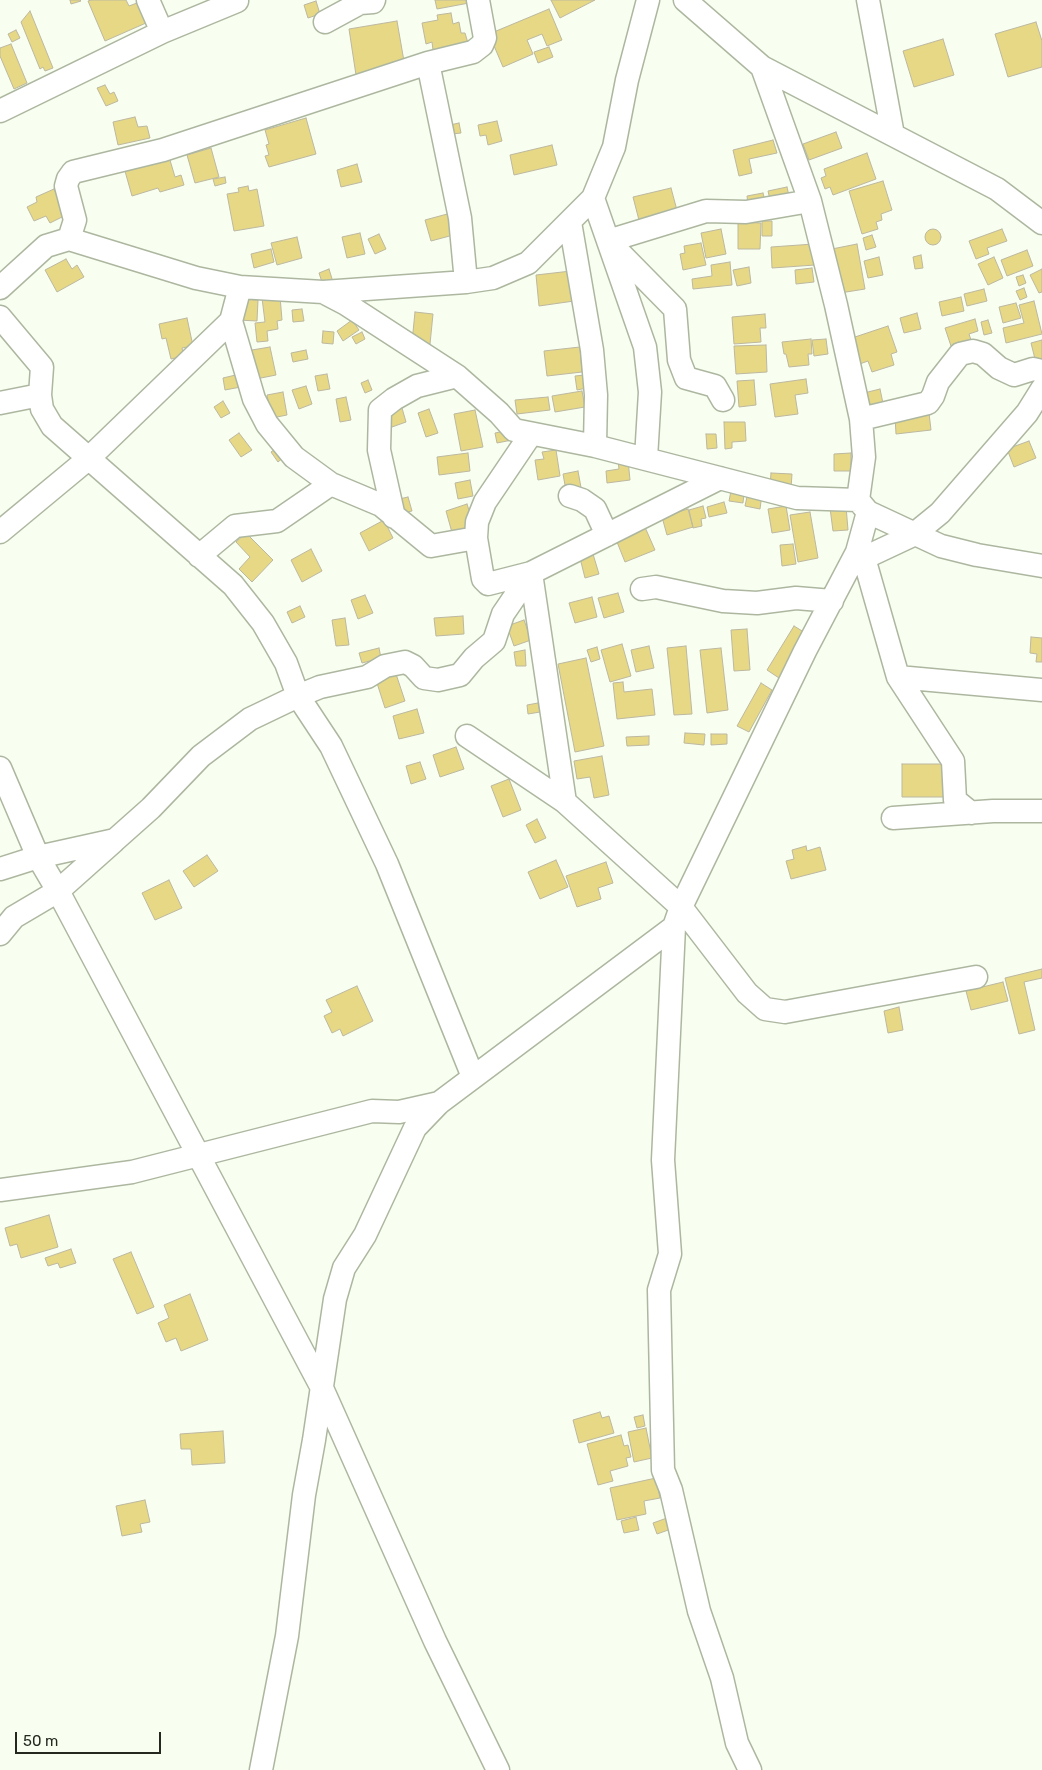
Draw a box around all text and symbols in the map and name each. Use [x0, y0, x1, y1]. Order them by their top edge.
scale bar [18, 1722, 164, 1754]
text: 50 m [23, 1732, 58, 1750]

